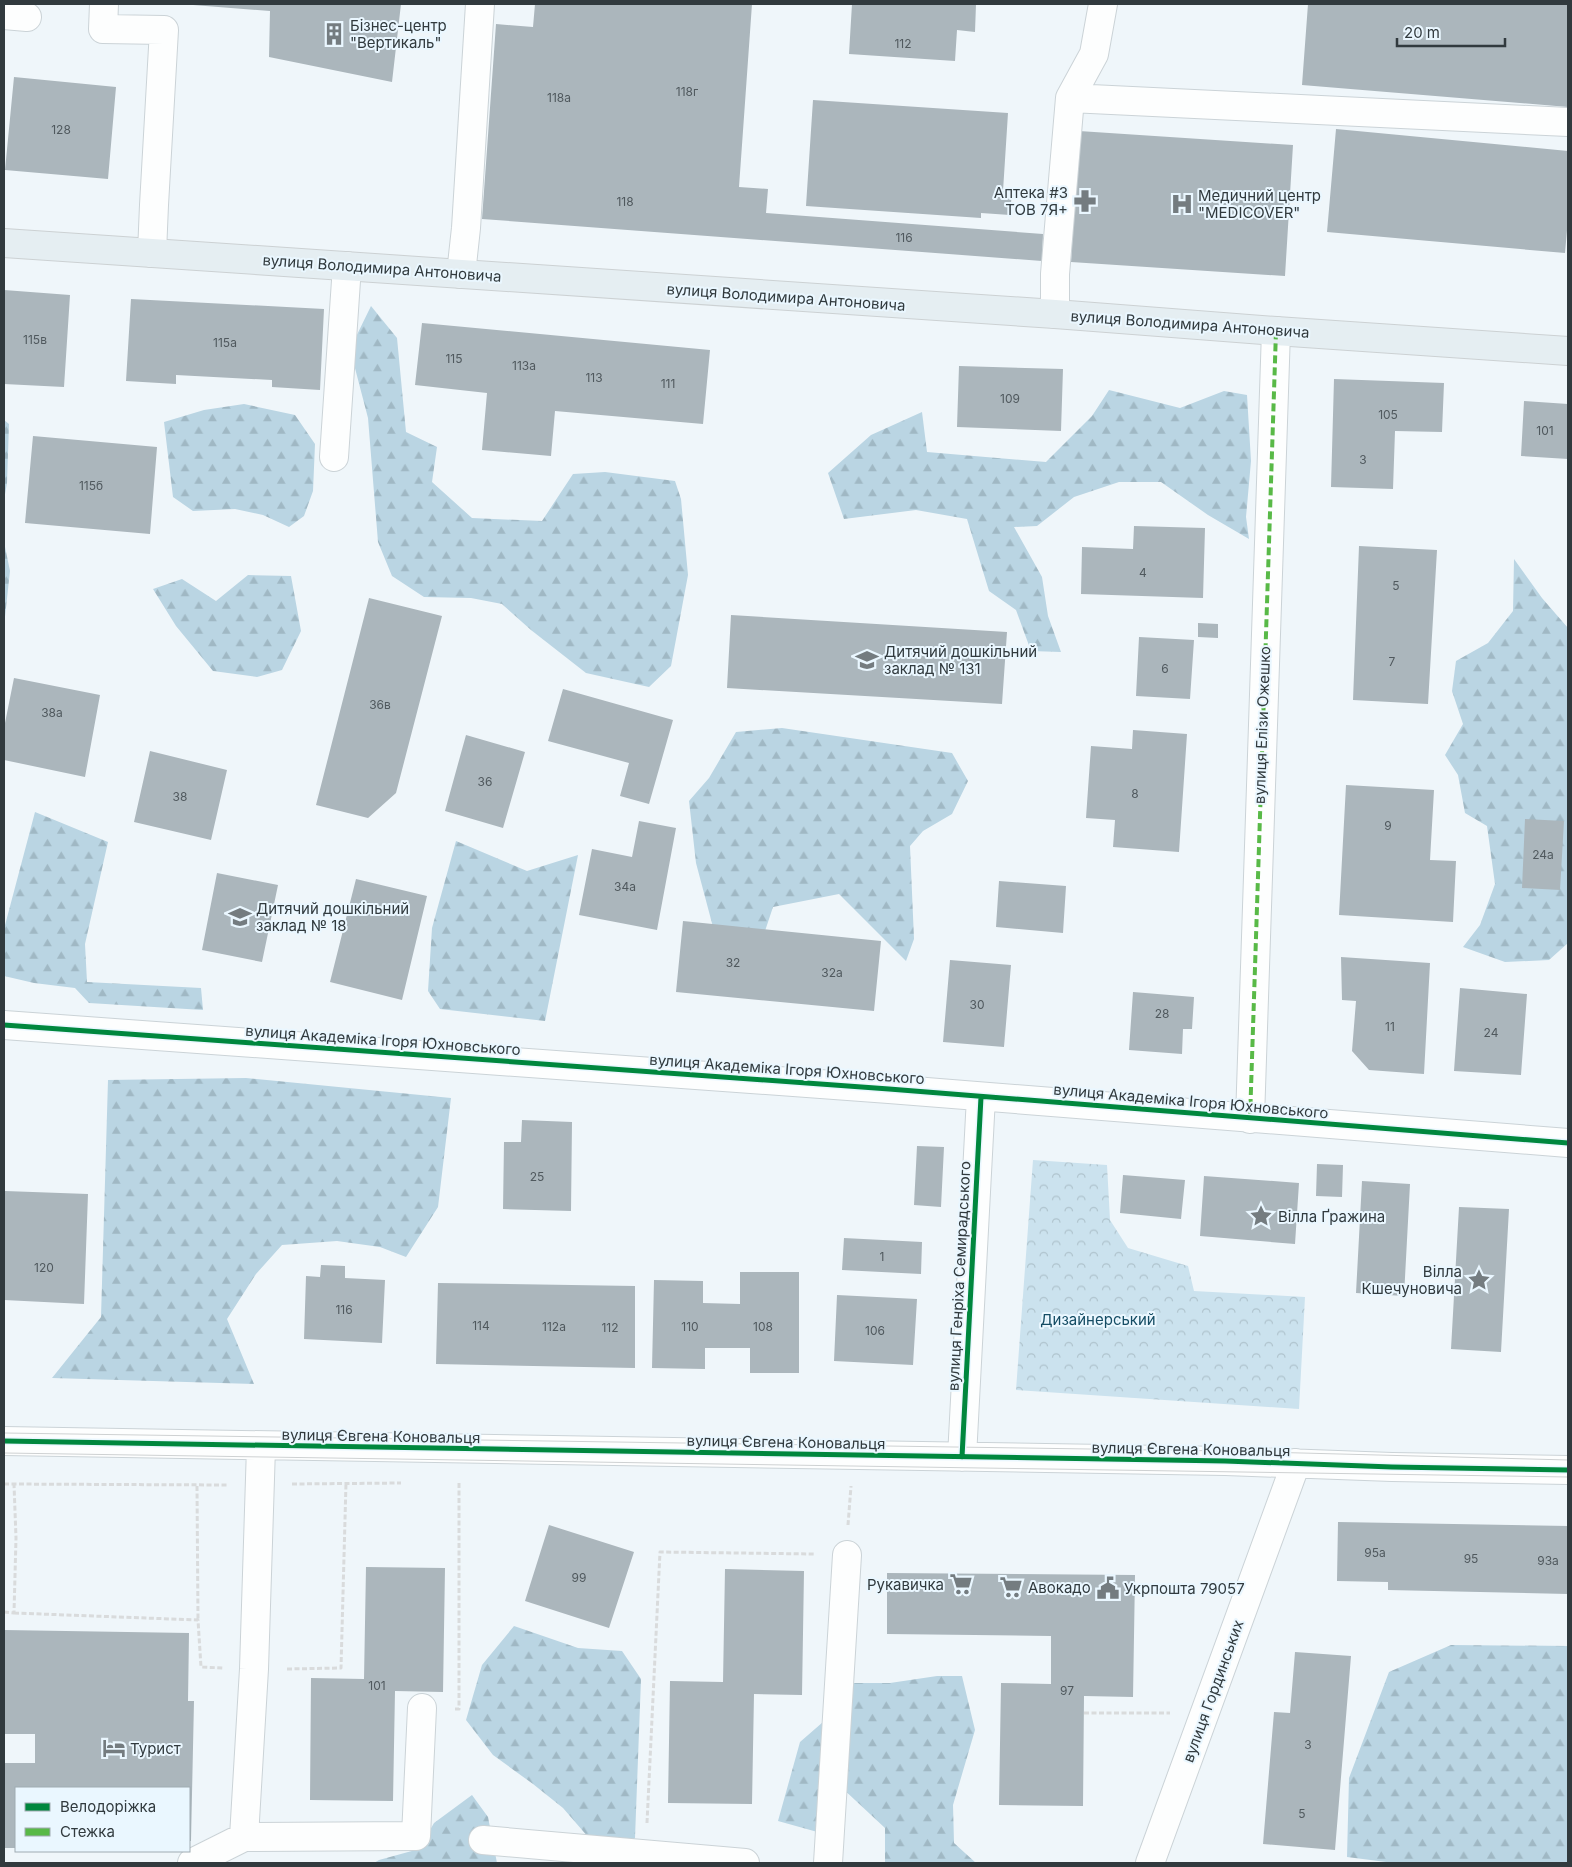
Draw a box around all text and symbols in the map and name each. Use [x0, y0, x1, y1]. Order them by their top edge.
scale bar [1397, 15, 1504, 47]
place label: Бізнес-центр "Вертикаль" [350, 16, 447, 52]
building icon: Бізнес-центр "Вертикаль" [321, 21, 347, 47]
text: 20 m [1404, 23, 1440, 42]
house number: 112 [894, 36, 912, 51]
house number: 118г [676, 84, 698, 99]
house number: 118а [547, 90, 571, 105]
house number: 128 [51, 122, 71, 137]
place label: Аптека #3 ТОВ 7Я+ [994, 183, 1068, 219]
place label: Медичний центр "MEDICOVER" [1198, 186, 1321, 222]
pharmacy icon: Аптека #3 ТОВ 7Я+ [1072, 188, 1098, 214]
hospital icon: Медичний центр "MEDICOVER" [1169, 191, 1195, 217]
house number: 118 [616, 194, 634, 209]
house number: 116 [895, 230, 913, 245]
street label: вулиця Володимира Антоновича [262, 250, 502, 286]
street label: вулиця Володимира Антоновича [666, 279, 906, 315]
street label: вулиця Володимира Антоновича [1070, 306, 1310, 342]
house number: 115в [23, 332, 47, 347]
house number: 115а [213, 335, 237, 350]
house number: 115 [445, 351, 463, 366]
house number: 113а [512, 358, 536, 373]
house number: 113 [585, 370, 603, 385]
house number: 111 [661, 376, 675, 391]
house number: 109 [1000, 391, 1020, 406]
house number: 105 [1378, 407, 1398, 422]
house number: 101 [1536, 423, 1554, 438]
house number: 3 [1359, 452, 1367, 467]
house number: 115б [79, 478, 103, 493]
house number: 4 [1139, 565, 1147, 580]
house number: 5 [1392, 578, 1400, 593]
place label: Дитячий дошкільний заклад № 131 [884, 642, 1037, 678]
street label: вулиця Елізи Ожешко [1250, 646, 1274, 804]
school or university icon: Дитячий дошкільний заклад № 131 [854, 647, 880, 673]
house number: 7 [1389, 654, 1396, 669]
house number: 6 [1161, 661, 1169, 676]
house number: 36в [369, 697, 391, 712]
house number: 38а [41, 705, 63, 720]
house number: 36 [478, 774, 492, 789]
house number: 8 [1131, 786, 1139, 801]
house number: 38 [173, 789, 187, 804]
house number: 9 [1384, 818, 1392, 833]
house number: 24а [1532, 847, 1554, 862]
house number: 34а [614, 879, 636, 894]
place label: Дитячий дошкільний заклад № 18 [256, 899, 409, 935]
school or university icon: Дитячий дошкільний заклад № 18 [227, 904, 253, 930]
house number: 32 [726, 955, 740, 970]
house number: 32а [821, 965, 843, 980]
house number: 30 [970, 997, 984, 1012]
house number: 28 [1155, 1006, 1169, 1021]
house number: 11 [1385, 1019, 1395, 1034]
street label: вулиця Академіка Ігоря Юхновського [245, 1021, 521, 1059]
house number: 24 [1484, 1025, 1499, 1040]
street label: вулиця Академіка Ігоря Юхновського [649, 1050, 925, 1088]
street label: вулиця Академіка Ігоря Юхновського [1053, 1080, 1329, 1122]
street label: вулиця Генріха Семирадського [943, 1161, 975, 1391]
house number: 25 [530, 1169, 544, 1184]
place icon: Вілла Ґражина [1248, 1203, 1274, 1229]
place label: Вілла Ґражина [1278, 1207, 1385, 1226]
house number: 1 [880, 1249, 884, 1264]
house number: 120 [34, 1260, 54, 1275]
place label: Вілла Кшечуновича [1362, 1262, 1462, 1298]
place icon: Вілла Кшечуновича [1466, 1267, 1492, 1293]
house number: 116 [335, 1302, 353, 1317]
park label: Дизайнерський [1040, 1310, 1156, 1329]
house number: 114 [472, 1318, 490, 1333]
house number: 112а [542, 1319, 566, 1334]
house number: 110 [681, 1319, 699, 1334]
house number: 108 [753, 1319, 773, 1334]
house number: 112 [601, 1320, 619, 1335]
house number: 106 [865, 1323, 885, 1338]
street label: вулиця Євгена Коновальця [281, 1425, 481, 1447]
street label: вулиця Євгена Коновальця [686, 1431, 886, 1453]
street label: вулиця Євгена Коновальця [1091, 1438, 1291, 1460]
house number: 95а [1364, 1545, 1386, 1560]
house number: 95 [1464, 1551, 1478, 1566]
house number: 93а [1537, 1553, 1559, 1568]
house number: 99 [572, 1570, 586, 1585]
supermarket icon: Рукавичка [948, 1571, 974, 1597]
supermarket icon: Авокадо [998, 1574, 1024, 1600]
place label: Рукавичка [867, 1575, 944, 1594]
public building icon: Укрпошта 79057 [1095, 1575, 1121, 1601]
place label: Авокадо [1028, 1578, 1091, 1597]
place label: Укрпошта 79057 [1124, 1579, 1245, 1598]
street label: вулиця Гординських [1178, 1617, 1248, 1765]
house number: 101 [368, 1678, 386, 1693]
house number: 97 [1060, 1683, 1074, 1698]
hotel icon: Турист [101, 1735, 127, 1761]
house number: 3 [1304, 1737, 1312, 1752]
place label: Турист [130, 1739, 181, 1758]
legend [15, 1787, 190, 1852]
text: Велодоріжка [60, 1797, 156, 1816]
house number: 5 [1298, 1806, 1306, 1821]
text: Стежка [60, 1822, 115, 1841]

